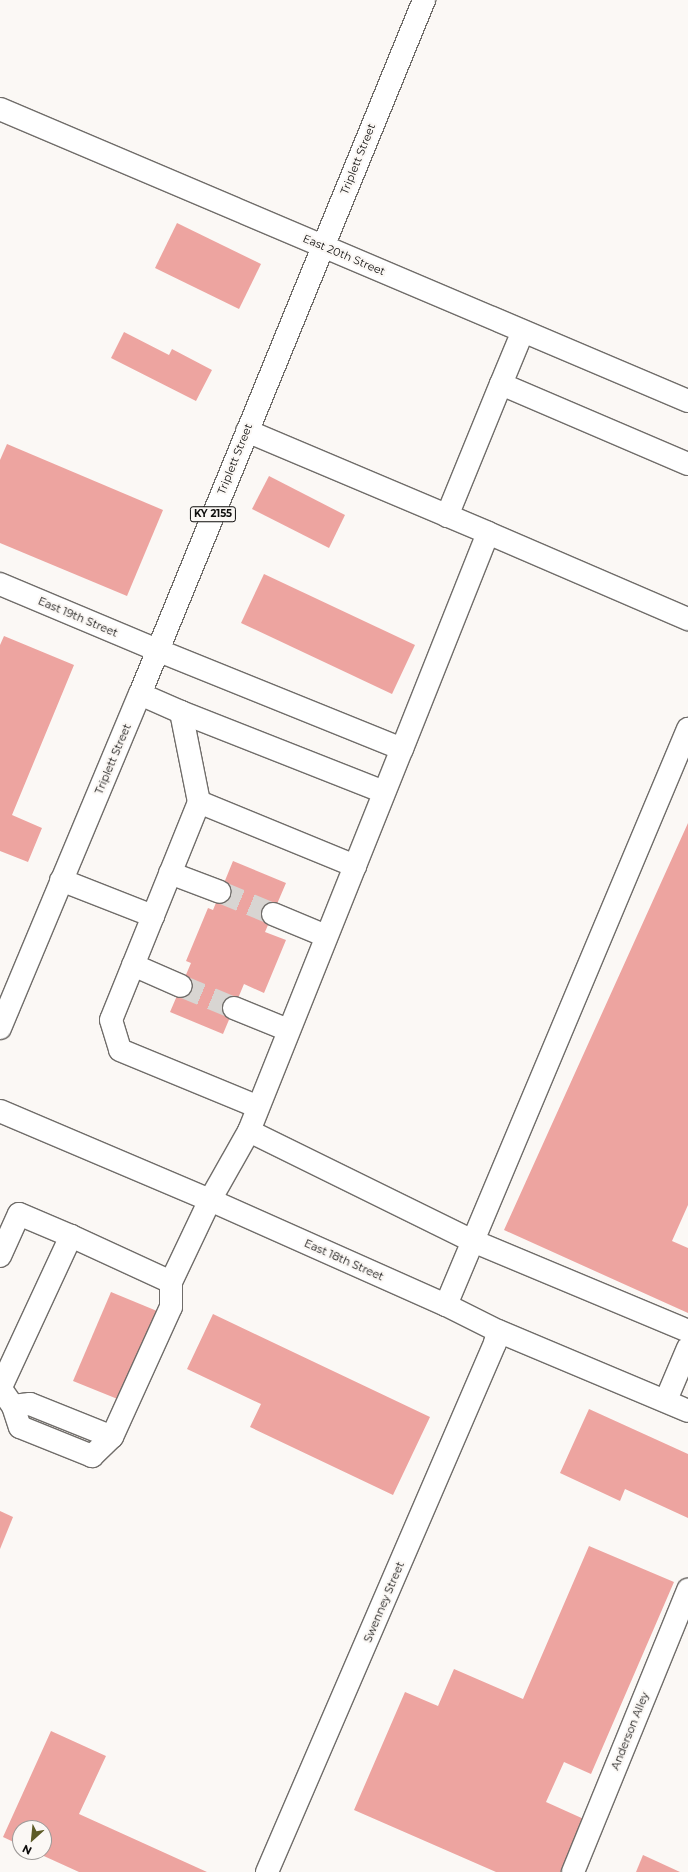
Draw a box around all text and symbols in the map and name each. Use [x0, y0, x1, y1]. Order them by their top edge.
street label: Triplett Street [338, 122, 378, 196]
street label: East 20th Street [301, 232, 387, 278]
street label: Triplett Street [215, 422, 255, 496]
road number: KY 2155 [189, 506, 237, 522]
street label: East 19th Street [36, 594, 120, 640]
street label: Triplett Street [92, 722, 134, 796]
street label: East 18th Street [302, 1237, 386, 1283]
street label: Swenney Street [361, 1560, 407, 1644]
street label: Anderson Alley [608, 1690, 652, 1772]
north arrow [12, 1820, 52, 1860]
text: N [20, 1842, 34, 1858]

